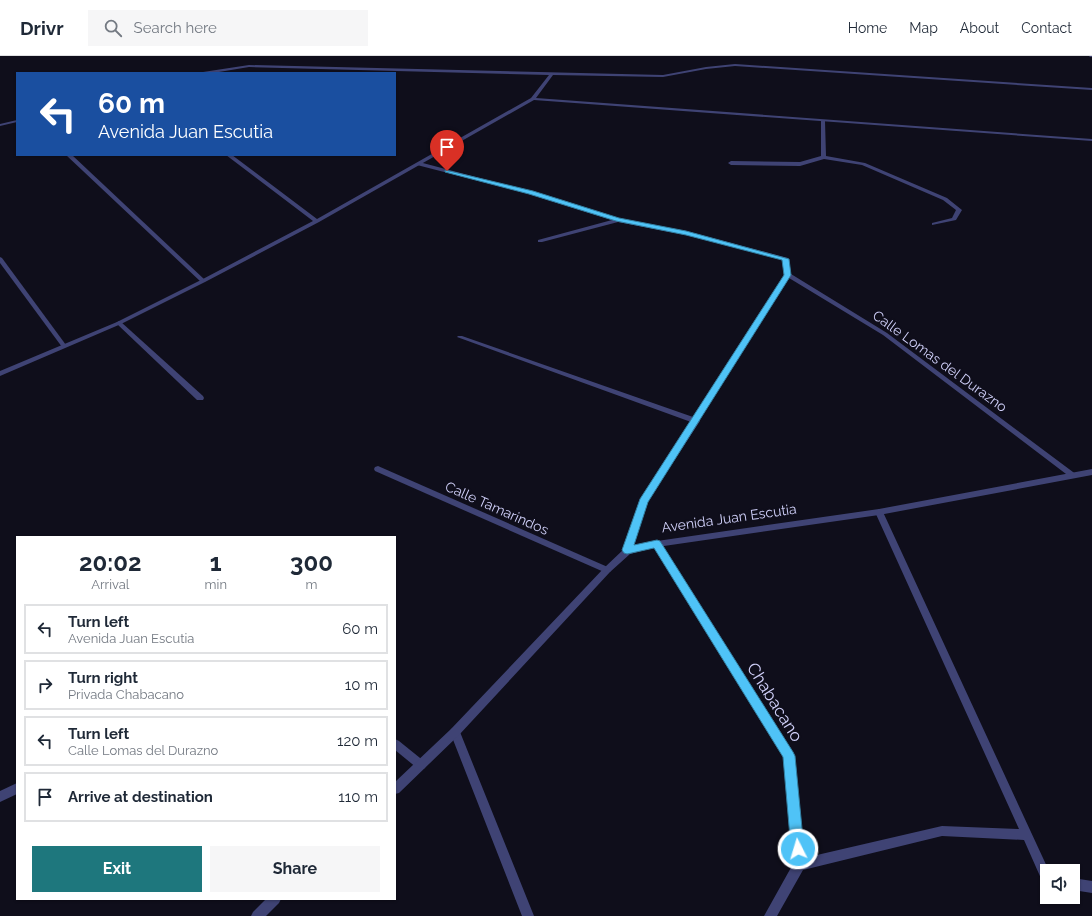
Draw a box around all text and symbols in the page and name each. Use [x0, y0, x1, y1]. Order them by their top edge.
search box [88, 10, 368, 46]
text: Drivr [20, 17, 64, 39]
icon: search [102, 17, 124, 39]
text: Search here [134, 19, 217, 37]
text: Home [848, 20, 887, 36]
text: Map [909, 20, 938, 36]
text: About [960, 20, 999, 36]
text: Contact [1021, 20, 1072, 36]
text: 60 m [98, 87, 165, 120]
icon: left [32, 88, 84, 140]
text: Avenida Juan Escutia [98, 121, 273, 142]
pin [430, 130, 464, 171]
icon: arrive [436, 136, 458, 158]
street label: Calle Lomas del Durazno [870, 307, 1010, 415]
street label: Calle Tamarindos [443, 478, 551, 538]
street label: Avenida Juan Escutia [660, 501, 798, 535]
text: 20:02 [79, 548, 142, 577]
text: 1 [210, 548, 222, 577]
text: 300 [290, 548, 333, 577]
text: Arrival [91, 577, 129, 592]
text: min [205, 577, 227, 592]
text: m [306, 577, 317, 592]
text: Turn left [68, 613, 129, 631]
icon: left [34, 618, 56, 640]
text: 60 m [342, 620, 378, 638]
text: Avenida Juan Escutia [68, 631, 194, 646]
street label: Chabacano [743, 659, 807, 745]
text: Turn right [68, 669, 138, 687]
icon: right [34, 674, 56, 696]
text: 10 m [345, 676, 378, 694]
text: Privada Chabacano [68, 687, 184, 702]
text: Turn left [68, 725, 129, 743]
icon: left [34, 730, 56, 752]
text: 120 m [337, 732, 378, 750]
text: Calle Lomas del Durazno [68, 743, 218, 758]
icon: arrive [34, 786, 56, 808]
text: Arrive at destination [68, 788, 213, 806]
text: 110 m [338, 788, 378, 806]
position arrow [777, 828, 819, 870]
button: Exit [32, 846, 202, 892]
button: Share [210, 846, 380, 892]
map controls [1040, 864, 1080, 904]
button: sound [1040, 864, 1080, 904]

